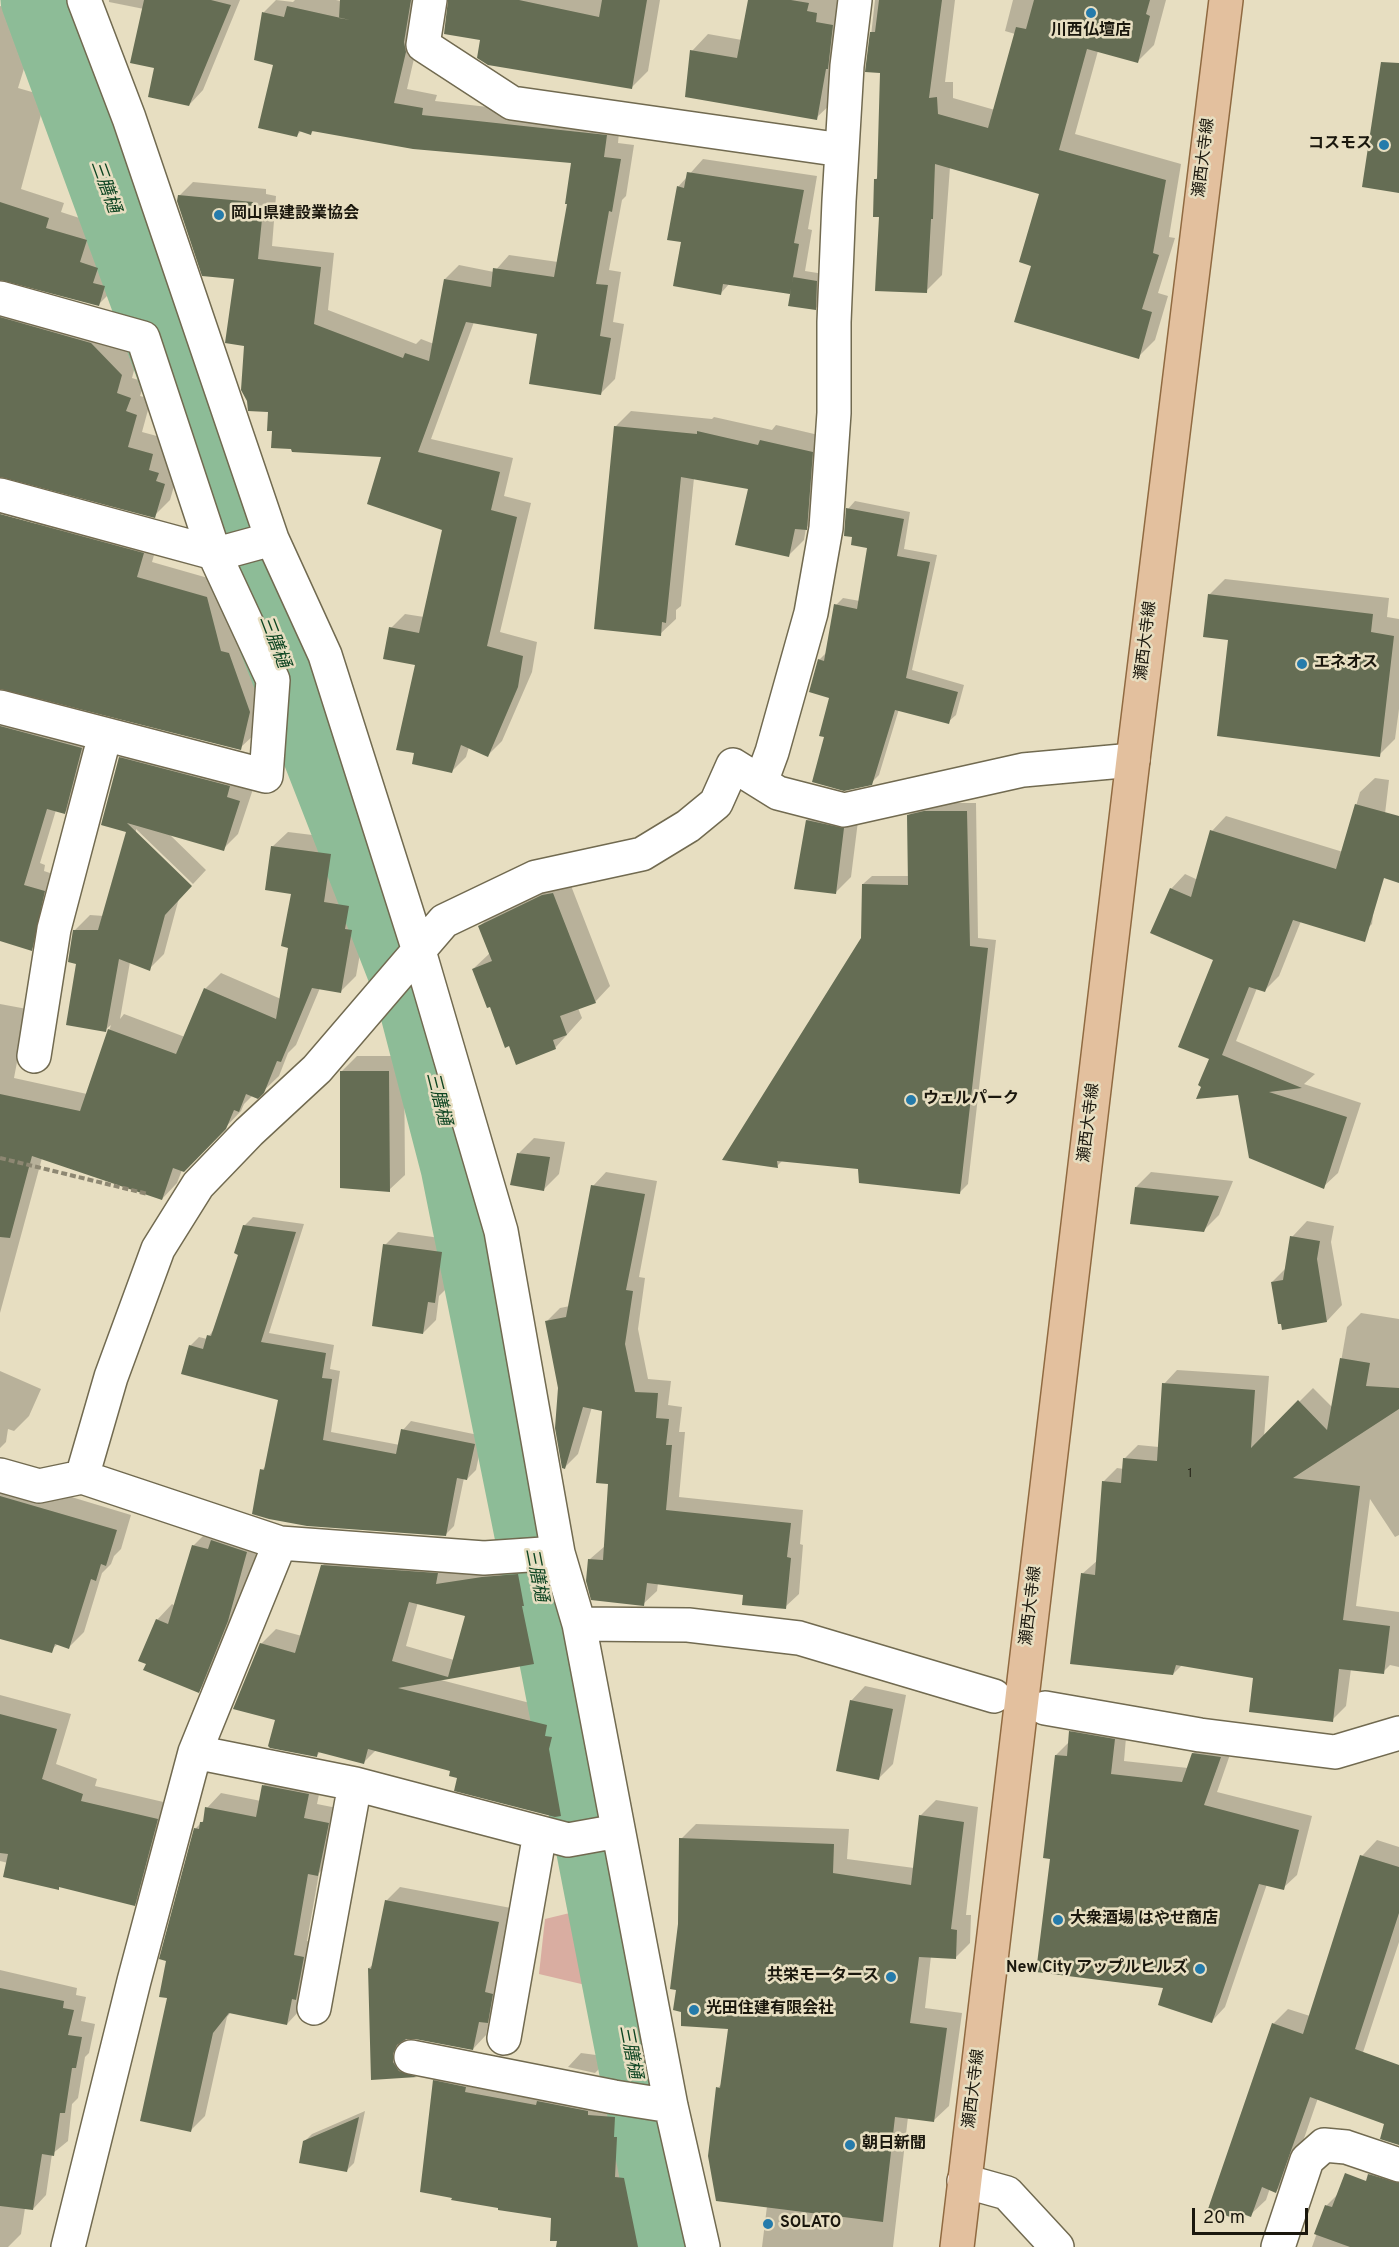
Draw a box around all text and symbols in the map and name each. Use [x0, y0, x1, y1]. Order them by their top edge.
marker: 川西仏壇店 [1084, 6, 1098, 20]
place label: 川西仏壇店 [1051, 22, 1131, 42]
street label: 瀬西大寺線 [1191, 117, 1219, 199]
place label: コスモス [1308, 135, 1372, 155]
marker: コスモス [1377, 138, 1391, 152]
water label: 三膳樋 [85, 158, 123, 216]
place label: 岡山県建設業協会 [231, 205, 359, 225]
marker: 岡山県建設業協会 [212, 208, 226, 222]
street label: 瀬西大寺線 [1133, 600, 1161, 682]
water label: 三膳樋 [253, 613, 293, 671]
place label: エネオス [1314, 654, 1378, 674]
marker: エネオス [1295, 657, 1309, 671]
water label: 三膳樋 [420, 1070, 454, 1128]
street label: 瀬西大寺線 [1076, 1082, 1104, 1164]
place label: ウェルパーク [923, 1090, 1019, 1110]
marker: ウェルパーク [904, 1093, 918, 1107]
house number: 1 [1187, 1466, 1193, 1482]
water label: 三膳樋 [519, 1546, 551, 1604]
street label: 瀬西大寺線 [1018, 1565, 1046, 1647]
place label: 大衆酒場 はやせ商店 [1070, 1910, 1218, 1930]
marker: 大衆酒場 はやせ商店 [1051, 1913, 1065, 1927]
place label: New City アップルヒルズ [1006, 1959, 1188, 1979]
marker: New City アップルヒルズ [1193, 1962, 1207, 1976]
place label: 共栄モータース [767, 1967, 879, 1987]
marker: 共栄モータース [884, 1970, 898, 1984]
place label: 光田住建有限会社 [706, 2000, 834, 2020]
marker: 光田住建有限会社 [687, 2003, 701, 2017]
water label: 三膳樋 [613, 2023, 645, 2081]
street label: 瀬西大寺線 [961, 2048, 989, 2130]
place label: 朝日新聞 [862, 2135, 926, 2155]
marker: 朝日新聞 [843, 2138, 857, 2152]
scale bar [1195, 2196, 1310, 2234]
text: 20 m [1203, 2207, 1245, 2230]
place label: SOLATO [780, 2214, 841, 2234]
marker: SOLATO [761, 2217, 775, 2231]

